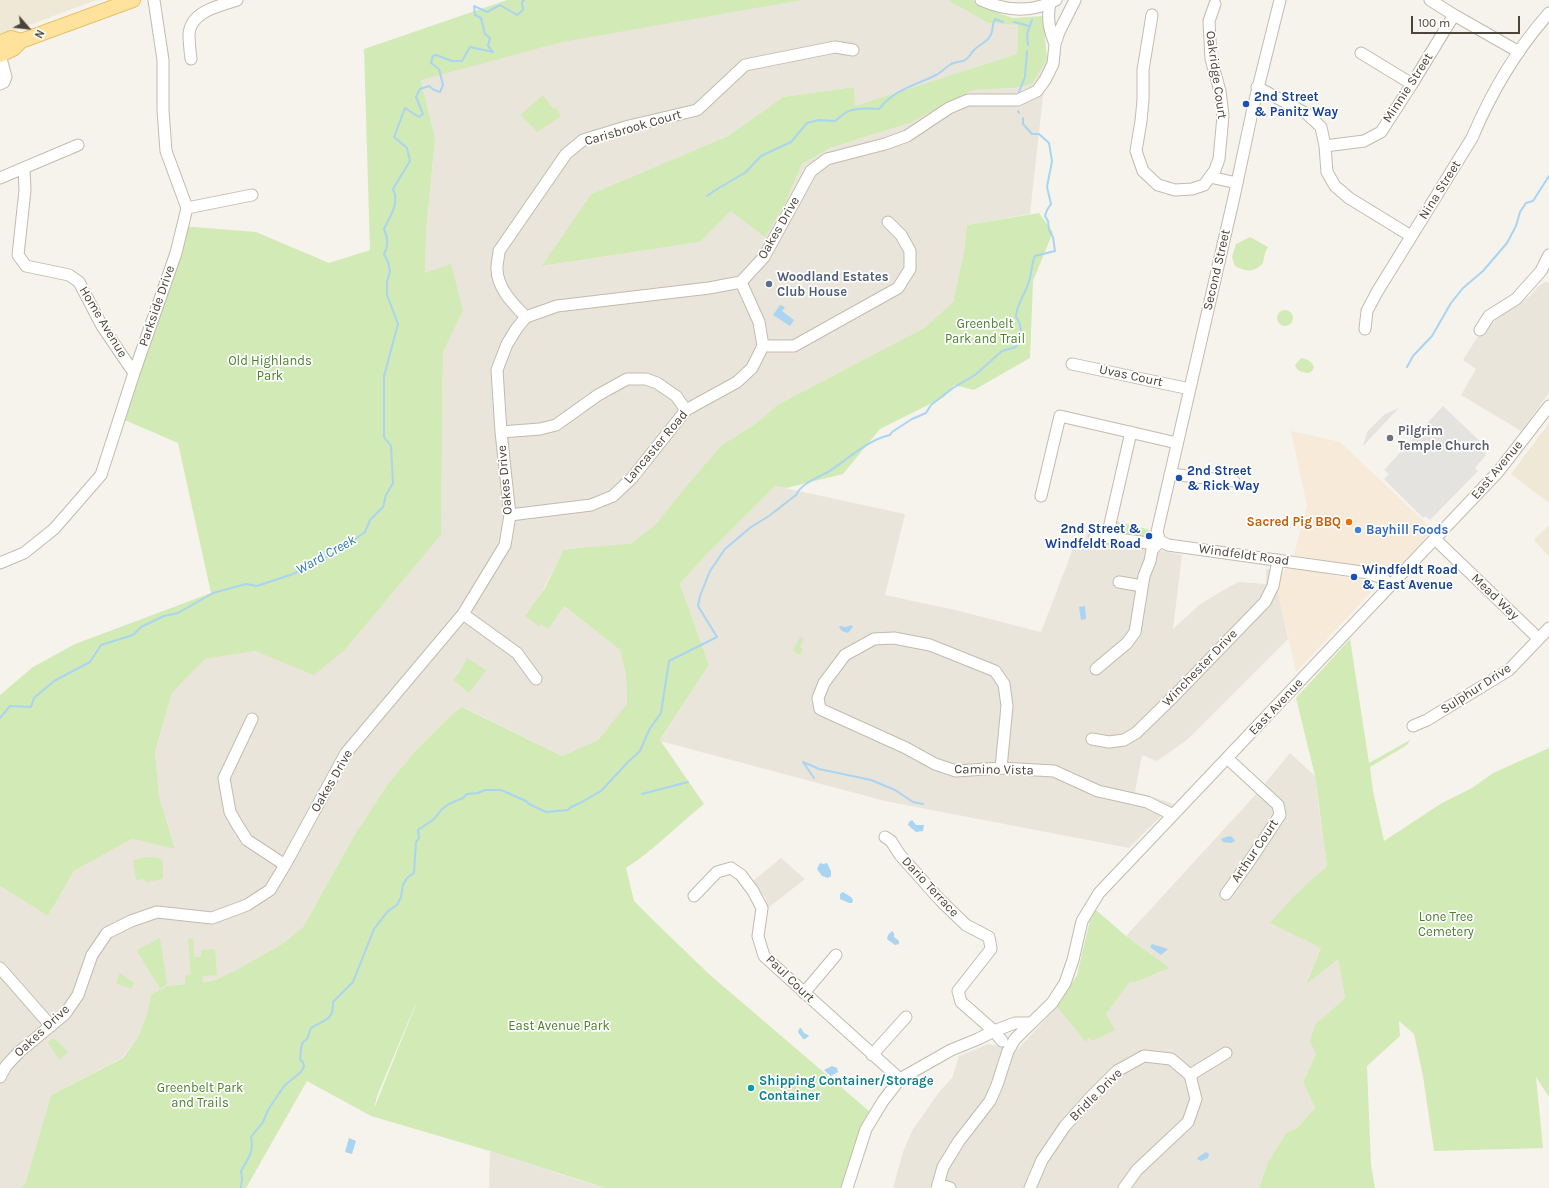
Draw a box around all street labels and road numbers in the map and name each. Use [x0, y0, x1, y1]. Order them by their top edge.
street label: Oakridge Court [1202, 30, 1230, 120]
street label: Minnie Street [1380, 50, 1436, 126]
street label: Carisbrook Court [583, 107, 683, 149]
street label: Nina Street [1416, 158, 1464, 222]
street label: Oakes Drive [755, 194, 803, 262]
street label: Second Street [1200, 228, 1234, 312]
street label: Parkside Drive [136, 263, 178, 349]
street label: Home Avenue [76, 283, 130, 361]
street label: Uvas Court [1098, 362, 1164, 390]
street label: Lancaster Road [621, 407, 691, 487]
street label: East Avenue [1468, 437, 1526, 503]
street label: Oakes Drive [494, 445, 516, 515]
street label: Windfeldt Road [1198, 541, 1290, 569]
street label: Mead Way [1468, 571, 1522, 623]
street label: Winchester Drive [1159, 626, 1241, 710]
street label: Sulphur Drive [1438, 660, 1514, 718]
street label: East Avenue [1246, 675, 1306, 739]
street label: Oakes Drive [308, 747, 356, 815]
street label: Camino Vista [954, 762, 1034, 778]
street label: Arthur Court [1228, 816, 1282, 886]
street label: Dario Terrace [898, 854, 962, 920]
street label: Paul Court [762, 952, 818, 1006]
street label: Oakes Drive [11, 1001, 73, 1061]
street label: Bridle Drive [1066, 1065, 1126, 1125]

